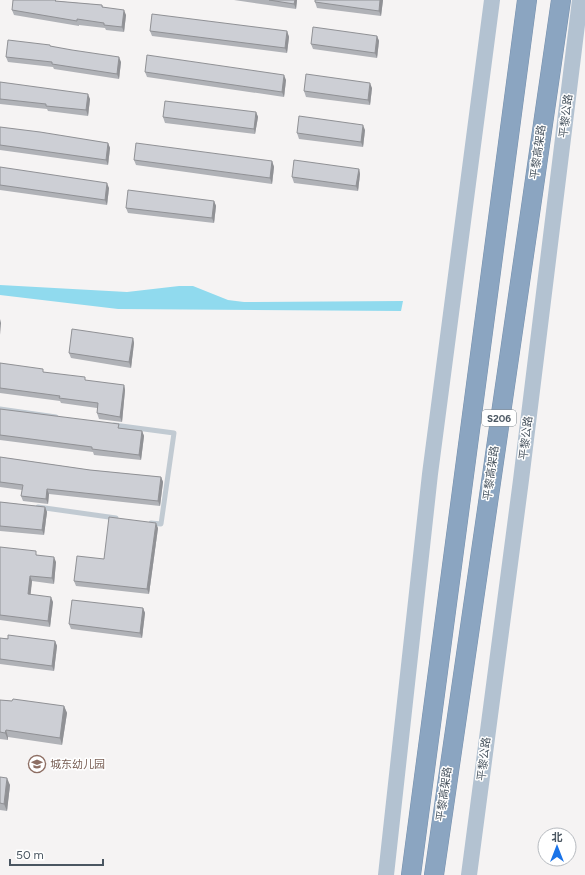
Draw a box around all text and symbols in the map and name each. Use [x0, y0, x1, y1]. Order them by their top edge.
street label: 平黎公路 [557, 93, 575, 139]
street label: 平黎高架路 [528, 124, 548, 180]
road number: S206 [482, 410, 516, 426]
street label: 平黎公路 [517, 415, 535, 461]
street label: 平黎高架路 [481, 445, 501, 501]
street label: 平黎公路 [475, 736, 493, 782]
school or university icon: 城东幼儿园 [27, 754, 47, 774]
place label: 城东幼儿园 [50, 758, 105, 771]
street label: 平黎高架路 [434, 766, 454, 822]
north arrow [537, 827, 577, 867]
text: 北 [552, 831, 563, 844]
scale bar [10, 841, 103, 867]
text: 50 m [16, 848, 44, 862]

